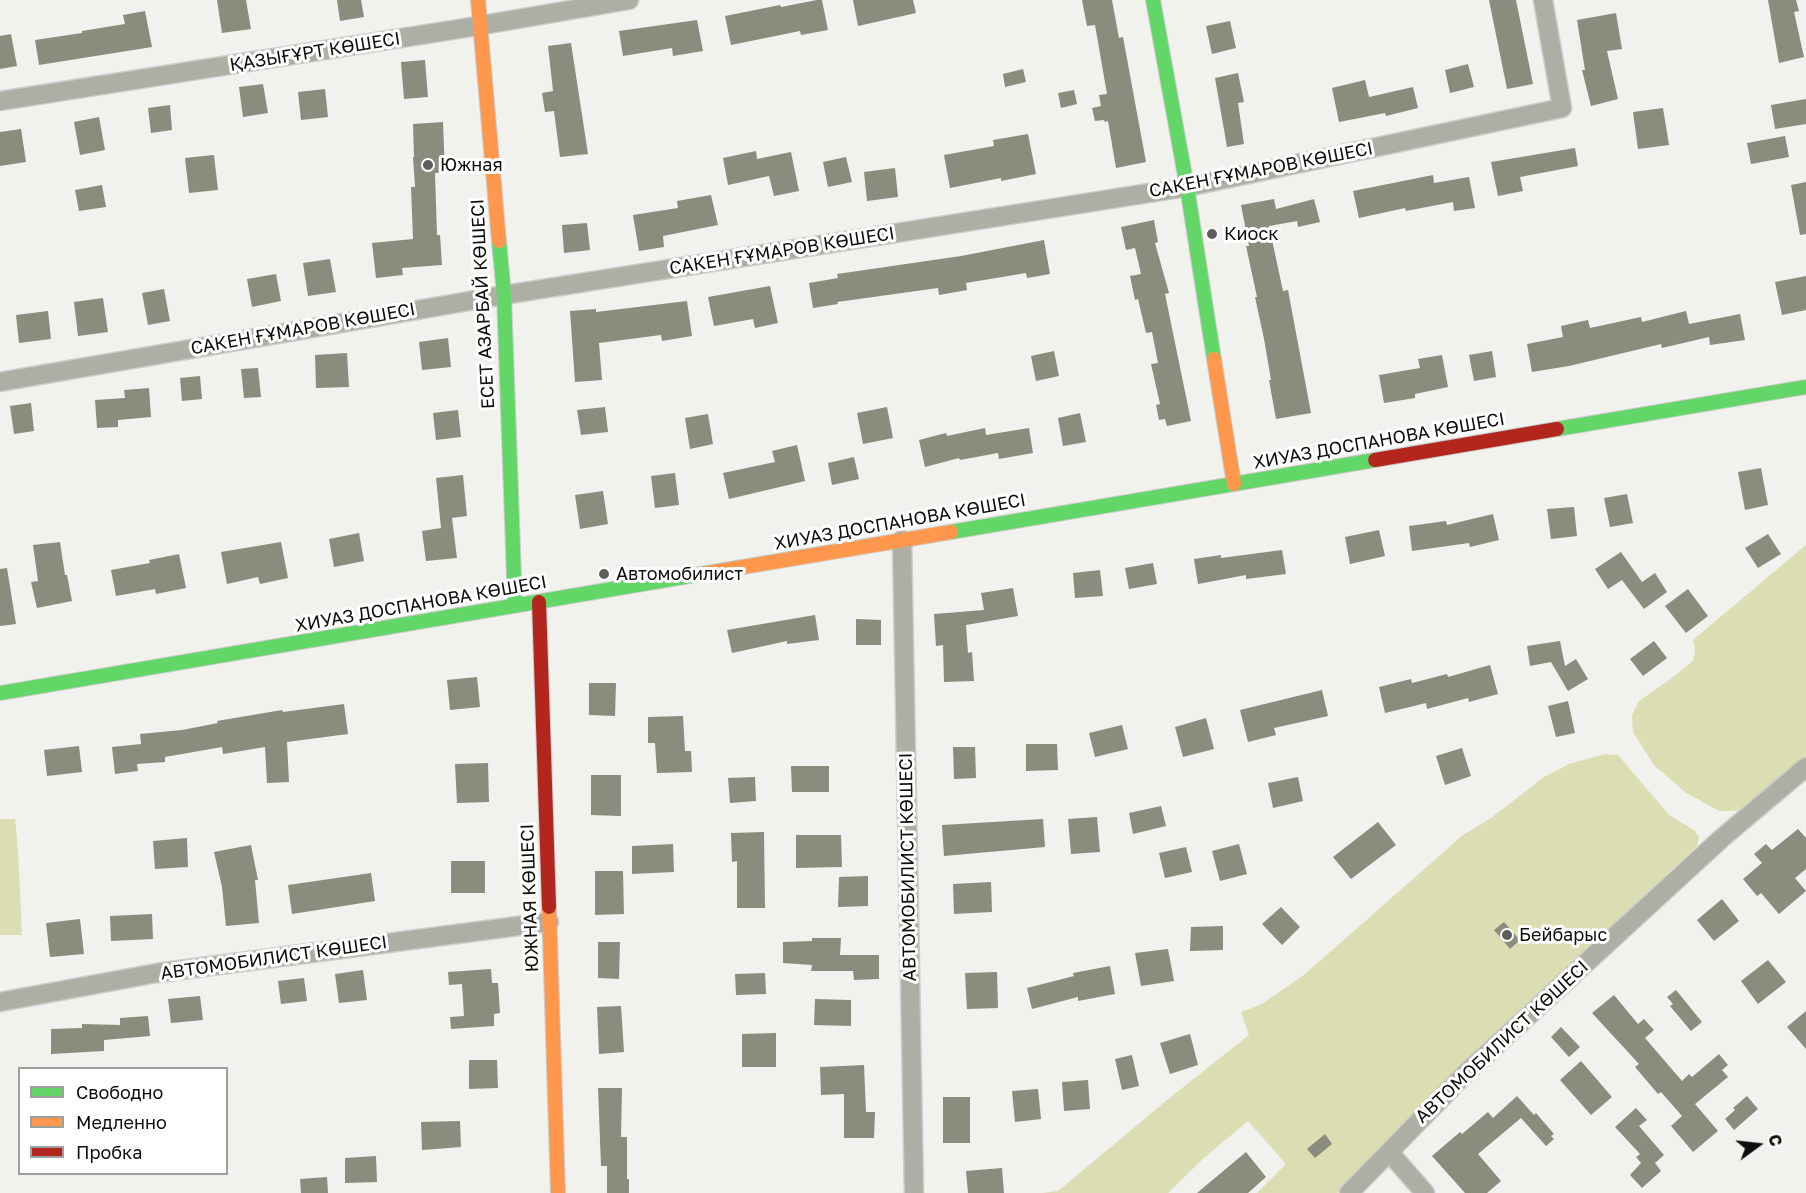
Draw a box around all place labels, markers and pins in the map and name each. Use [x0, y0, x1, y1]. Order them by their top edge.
place label: Южная [440, 154, 503, 176]
marker: Южная [421, 158, 435, 172]
place label: Киоск [1224, 223, 1279, 245]
marker: Киоск [1205, 227, 1219, 241]
place label: Автомобилист [616, 563, 743, 585]
marker: Автомобилист [597, 567, 611, 581]
place label: Бейбарыс [1519, 924, 1607, 946]
marker: Бейбарыс [1500, 928, 1514, 942]

